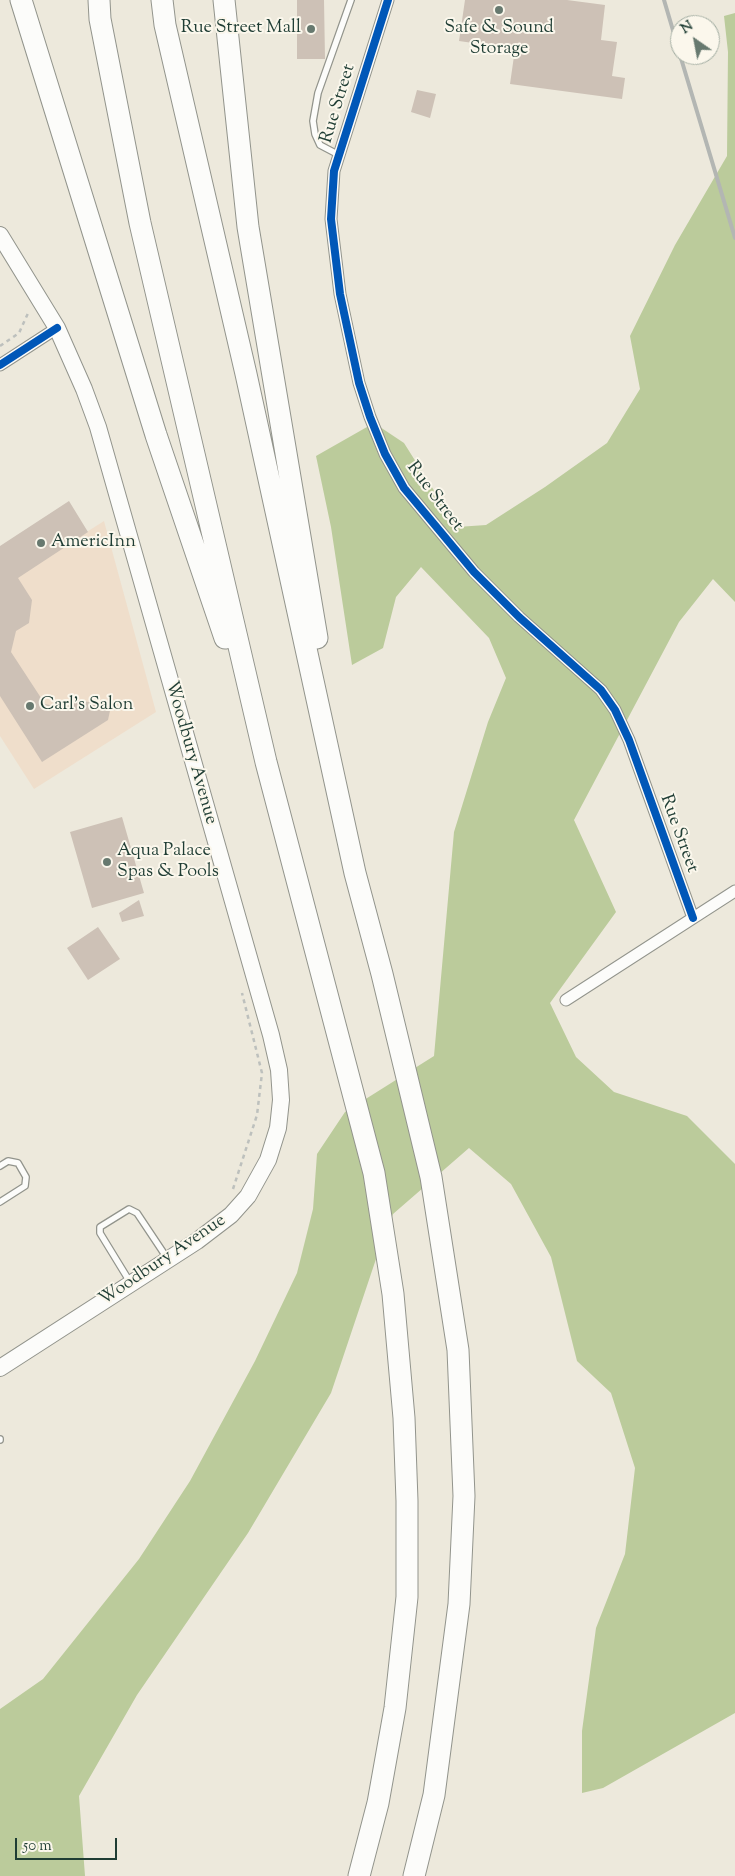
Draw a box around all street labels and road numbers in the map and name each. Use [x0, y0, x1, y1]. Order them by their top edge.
street label: Rue Street [317, 62, 361, 146]
street label: Rue Street [401, 458, 467, 536]
street label: Woodbury Avenue [159, 679, 221, 827]
street label: Rue Street [654, 792, 702, 876]
street label: Woodbury Avenue [96, 1211, 230, 1311]

